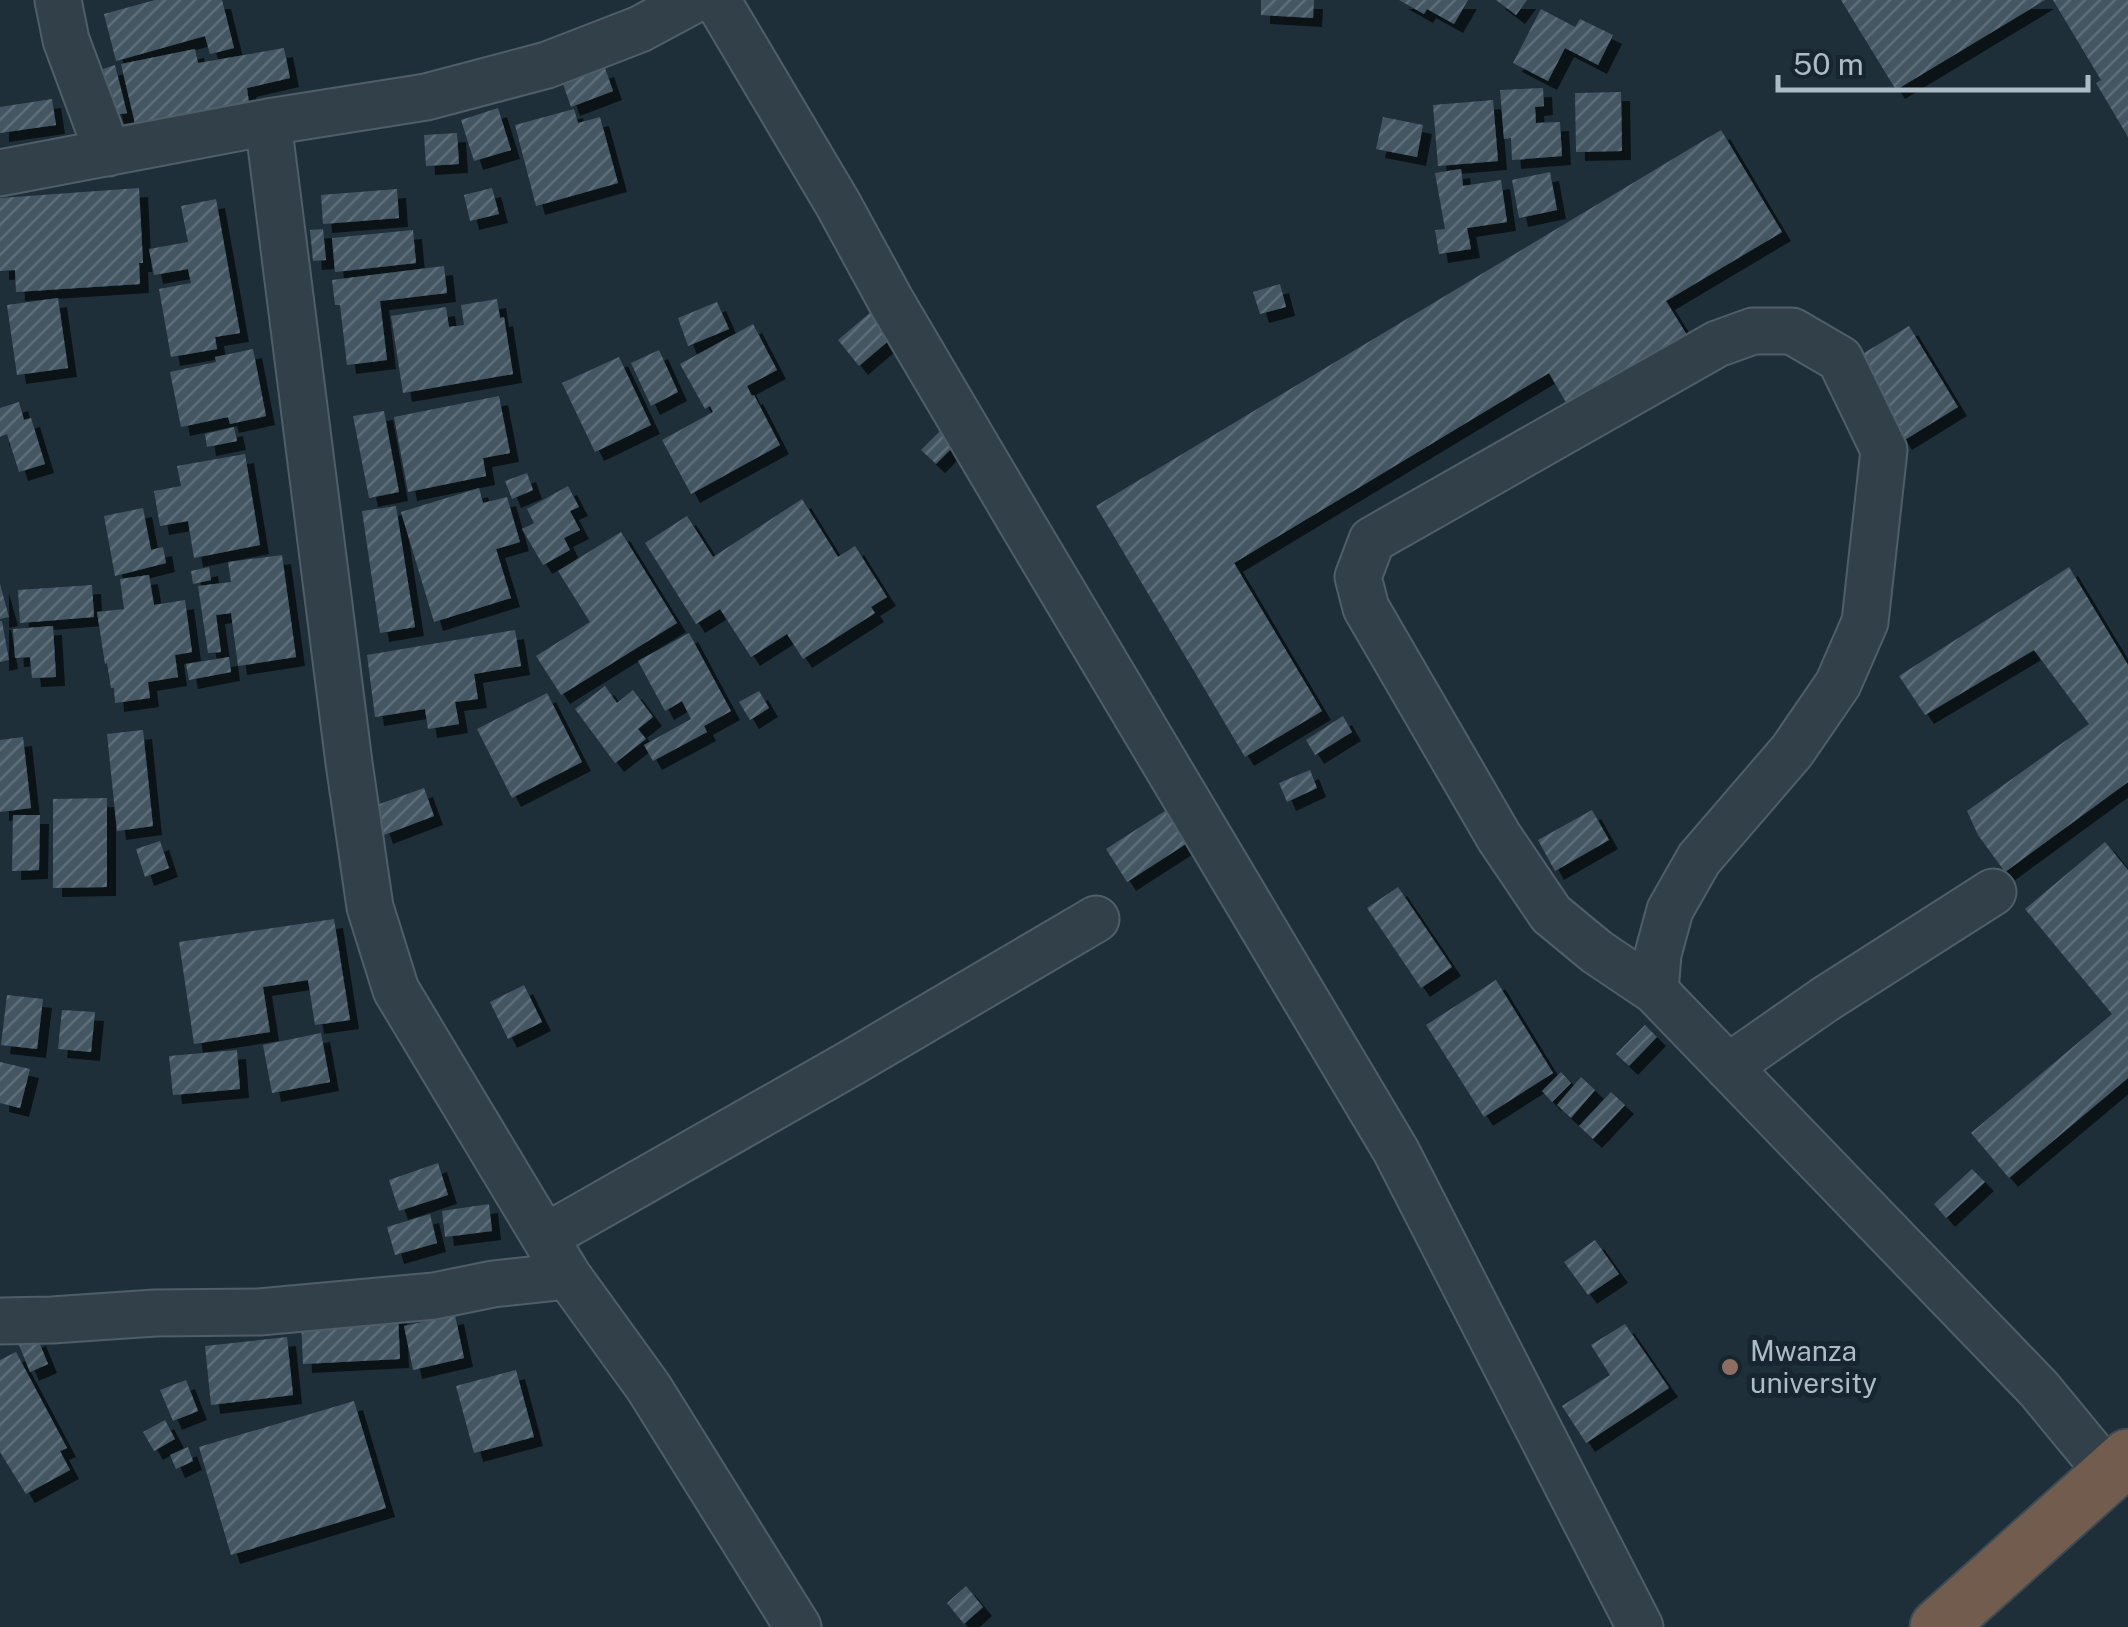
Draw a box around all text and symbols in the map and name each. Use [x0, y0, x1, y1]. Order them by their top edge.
scale bar [1778, 30, 2088, 92]
text: 50 m [1793, 46, 1864, 82]
place label: Mwanza university [1750, 1334, 1877, 1399]
marker: Mwanza university [1719, 1356, 1741, 1378]

